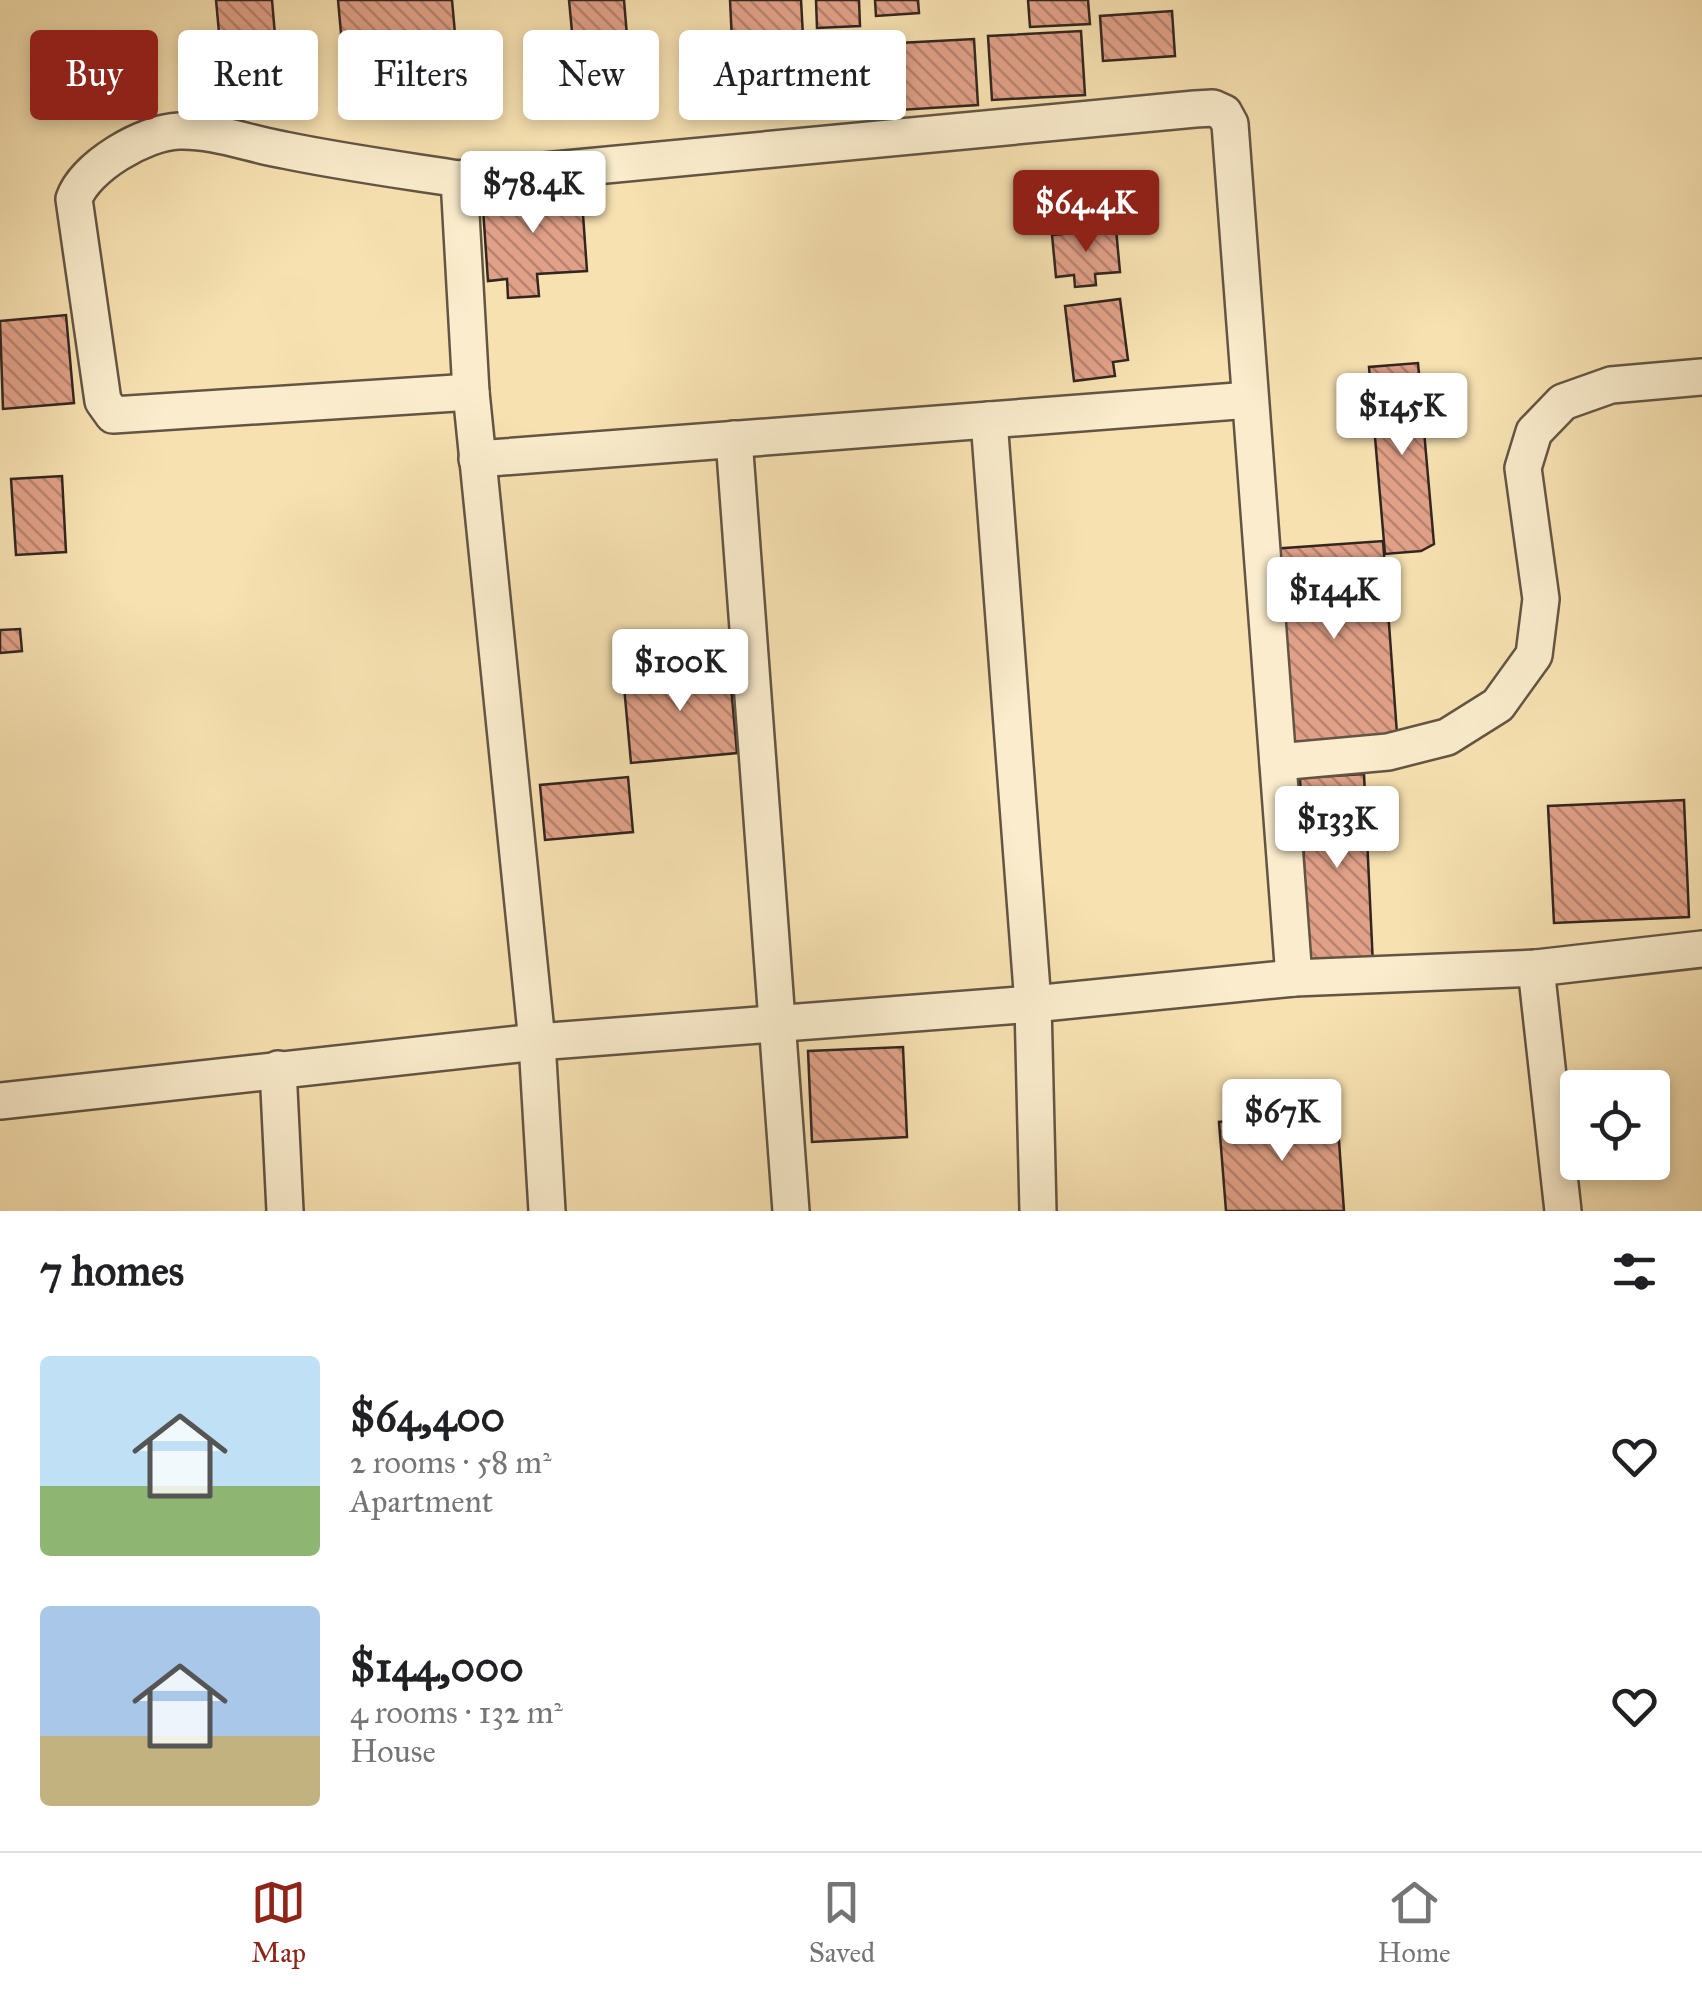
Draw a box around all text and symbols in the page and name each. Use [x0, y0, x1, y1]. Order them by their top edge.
chip: Buy [30, 30, 158, 120]
chip: Rent [178, 30, 318, 120]
chip: Filters [338, 30, 503, 120]
chip: New [523, 30, 659, 120]
chip: Apartment [679, 30, 906, 120]
pin: $78.4K [452, 151, 614, 236]
text: $78.4K [483, 164, 583, 203]
pin: $64.4K [1005, 170, 1167, 255]
text: $64.4K [1035, 183, 1137, 222]
pin: $145K [1332, 373, 1472, 458]
text: $145K [1358, 386, 1446, 425]
pin: $144K [1264, 557, 1404, 642]
text: $144K [1289, 570, 1379, 609]
pin: $100K [610, 629, 750, 714]
text: $100K [634, 642, 726, 681]
pin: $133K [1267, 786, 1407, 871]
text: $133K [1297, 799, 1377, 838]
map controls [1560, 1070, 1670, 1180]
button: locate [1560, 1070, 1670, 1180]
pin: $67K [1223, 1079, 1341, 1164]
text: $67K [1244, 1092, 1320, 1131]
icon: filters [1607, 1244, 1662, 1299]
text: 7 homes [40, 1245, 184, 1297]
text: $64,400 [350, 1391, 505, 1443]
icon: home [120, 1396, 240, 1516]
icon: heart [1607, 1429, 1662, 1484]
text: 2 rooms · 58 m² [350, 1443, 551, 1482]
text: Apartment [350, 1482, 493, 1521]
text: $144,000 [350, 1641, 524, 1693]
icon: home [120, 1646, 240, 1766]
icon: heart [1607, 1679, 1662, 1734]
text: 4 rooms · 132 m² [350, 1693, 563, 1732]
text: House [350, 1732, 436, 1771]
tab: Map [251, 1875, 306, 1970]
tab: Saved [809, 1875, 875, 1970]
tab: Home [1378, 1875, 1451, 1970]

